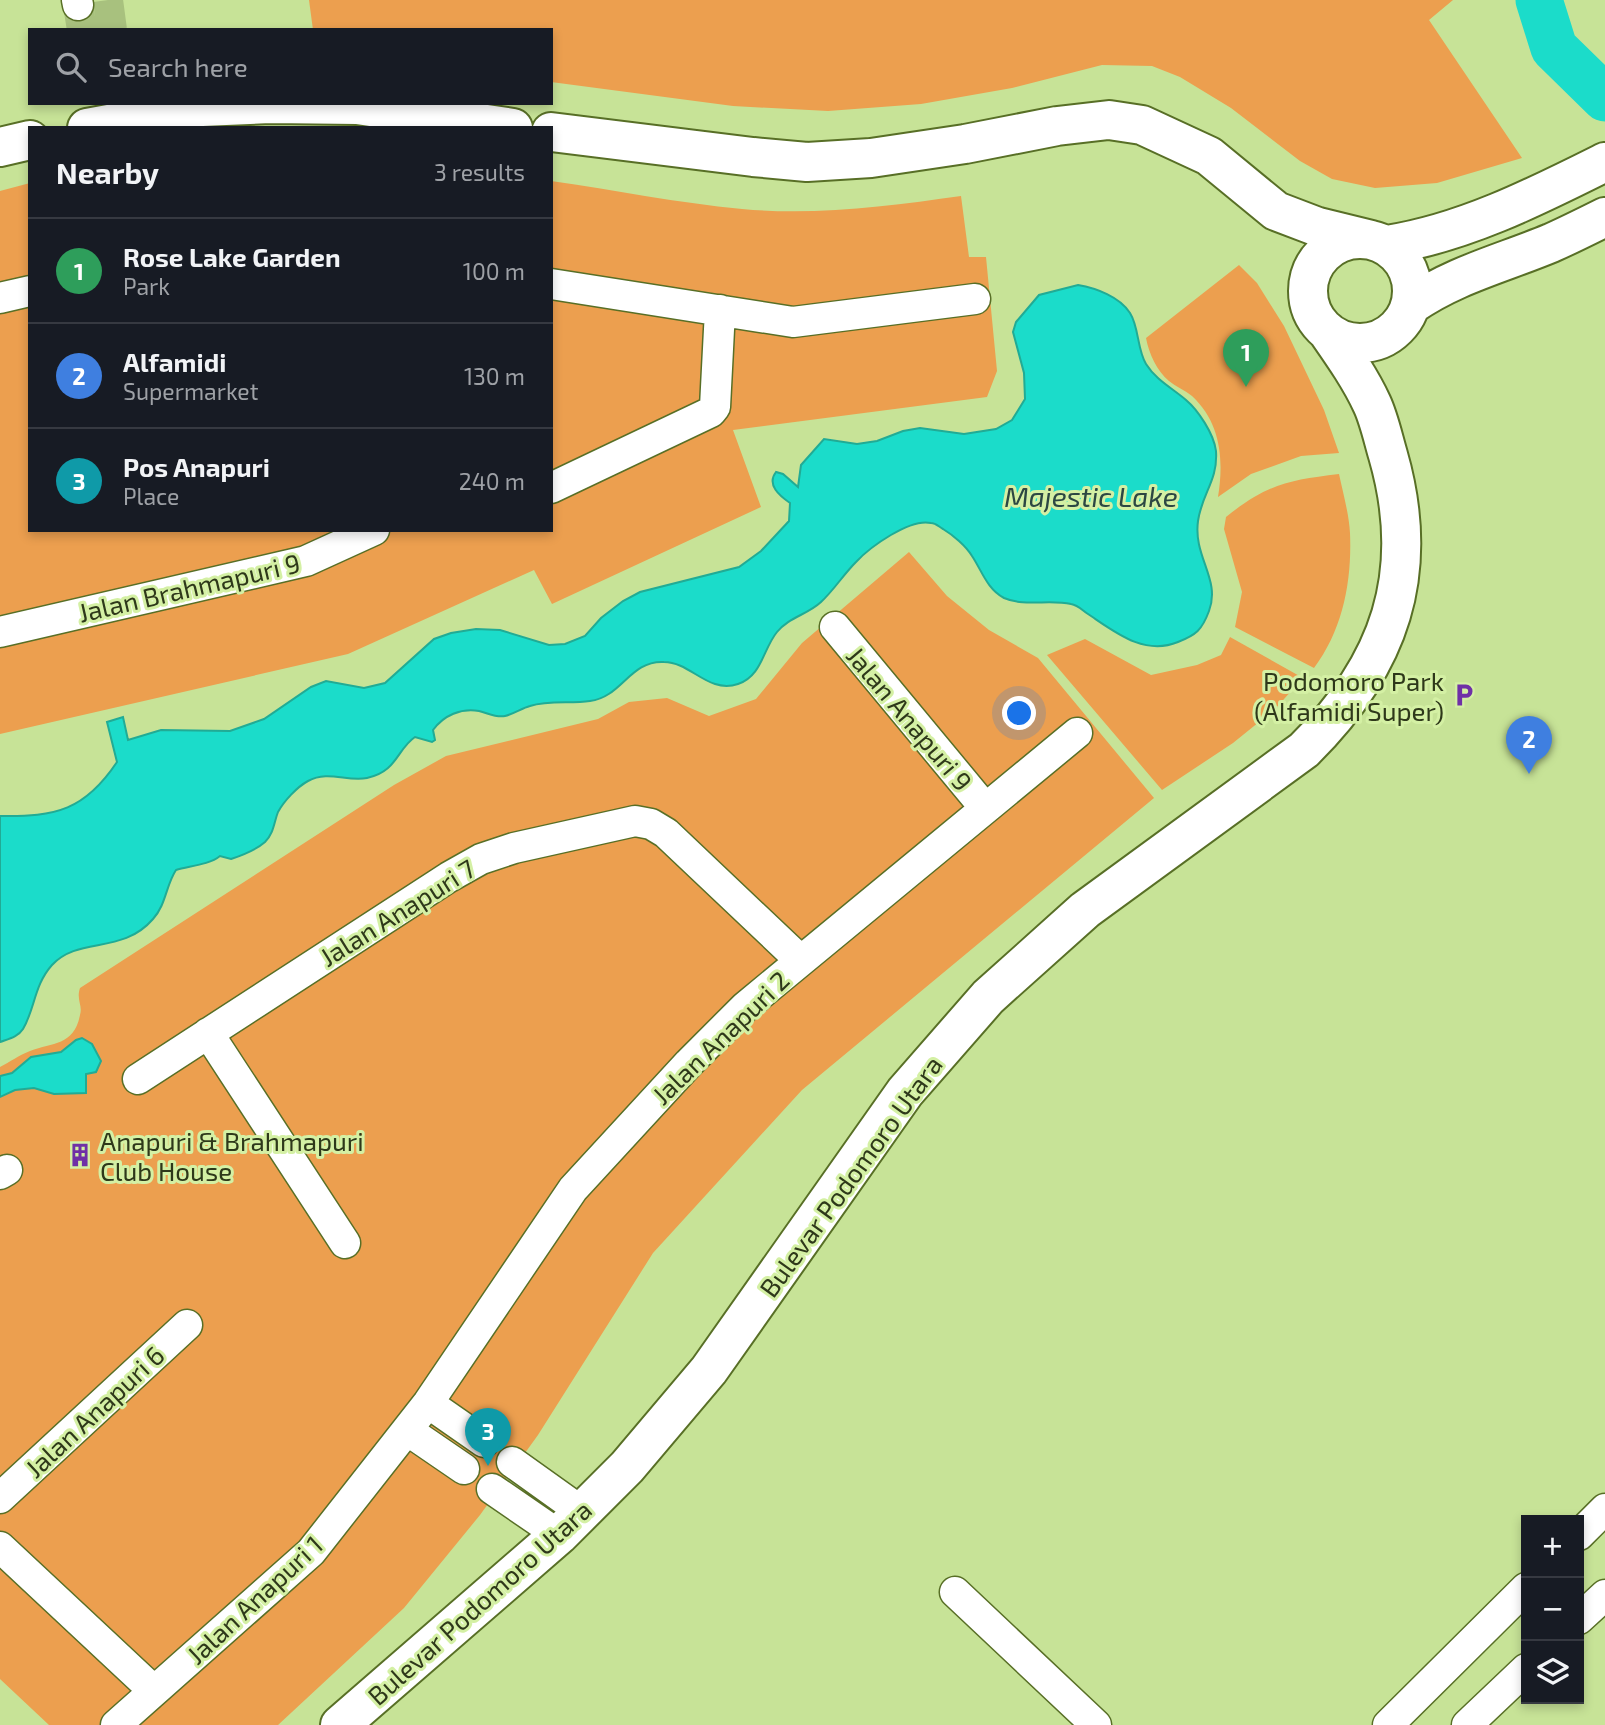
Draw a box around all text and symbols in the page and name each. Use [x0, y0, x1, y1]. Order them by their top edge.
search box [28, 28, 553, 105]
icon: search [52, 48, 90, 86]
text: Search here [108, 51, 248, 82]
text: Nearby [56, 154, 159, 190]
text: 3 results [434, 158, 525, 186]
text: Rose Lake Garden [123, 241, 341, 272]
text: 1 [74, 257, 84, 285]
text: 100 m [463, 257, 525, 285]
text: Park [123, 272, 170, 300]
pin: 1 [1223, 329, 1269, 387]
text: Alfamidi [123, 346, 226, 377]
text: 2 [72, 362, 86, 390]
text: 130 m [464, 362, 525, 390]
text: Supermarket [123, 377, 258, 405]
text: Pos Anapuri [123, 451, 270, 482]
text: 3 [72, 467, 86, 495]
text: 240 m [459, 467, 525, 495]
water label: Majestic Lake [1004, 479, 1178, 513]
text: Place [123, 482, 179, 510]
street label: Jalan Brahmapuri 9 [75, 546, 303, 628]
street label: Jalan Anapuri 9 [841, 640, 979, 796]
place label: Podomoro Park (Alfamidi Super) [1254, 665, 1444, 726]
parking icon: Podomoro Park (Alfamidi Super) [1450, 681, 1478, 709]
your location [1002, 696, 1036, 730]
pin: 2 [1506, 716, 1552, 774]
street label: Jalan Anapuri 7 [314, 852, 480, 972]
street label: Jalan Anapuri 2 [645, 964, 795, 1110]
street label: Bulevar Podomoro Utara [752, 1050, 948, 1302]
place label: Anapuri & Brahmapuri Club House [100, 1125, 364, 1186]
building icon: Anapuri & Brahmapuri Club House [66, 1141, 94, 1169]
street label: Jalan Anapuri 6 [18, 1339, 170, 1483]
pin: 3 [465, 1408, 511, 1466]
street label: Bulevar Podomoro Utara [361, 1493, 597, 1711]
map controls [1521, 1515, 1584, 1704]
button: + [1521, 1515, 1584, 1578]
street label: Jalan Anapuri 1 [180, 1528, 328, 1670]
button: − [1521, 1578, 1584, 1641]
button: layers [1521, 1641, 1584, 1704]

